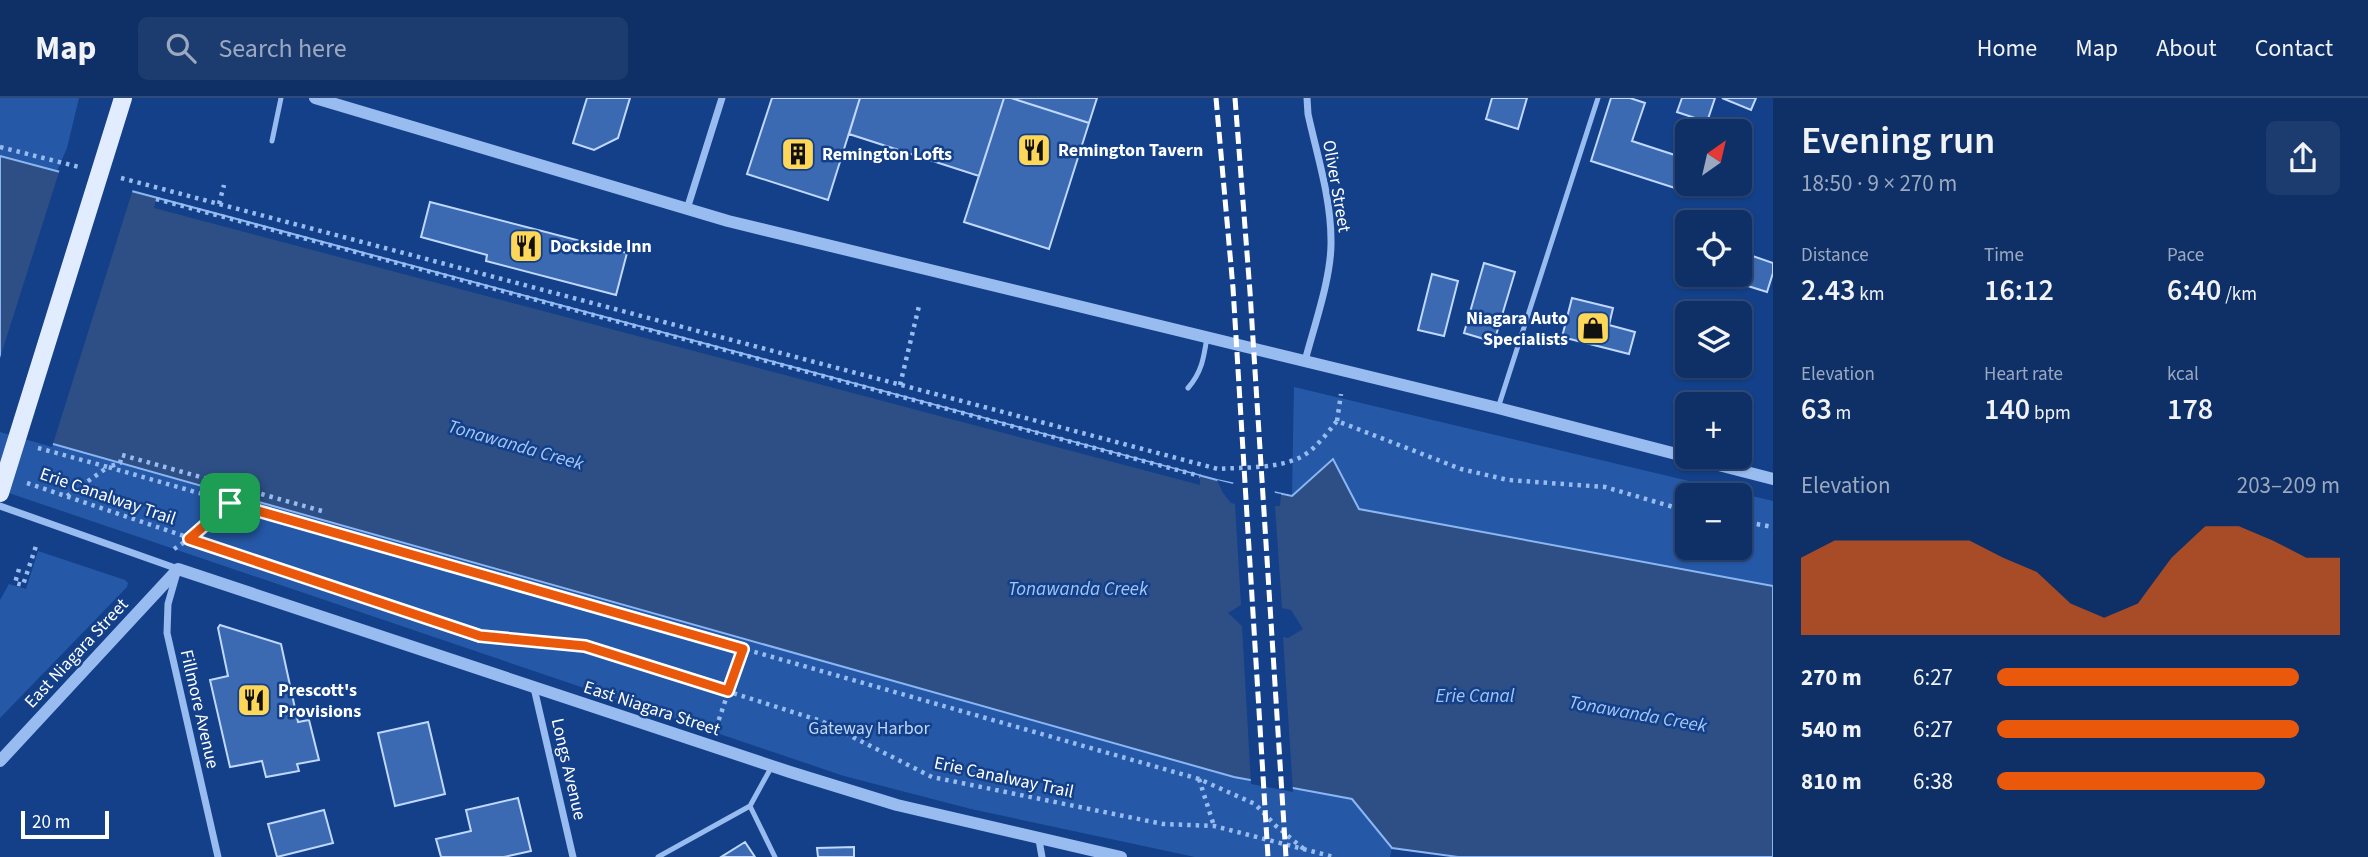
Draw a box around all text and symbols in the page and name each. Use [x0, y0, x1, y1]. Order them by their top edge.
search box [138, 17, 628, 80]
text: Map [35, 25, 96, 72]
icon: search [162, 29, 200, 67]
text: Search here [218, 30, 347, 67]
text: Home [1977, 31, 2037, 66]
text: Map [2075, 31, 2118, 66]
text: About [2156, 31, 2217, 66]
text: Contact [2255, 31, 2333, 66]
text: Evening run [1801, 114, 1995, 168]
north arrow [1675, 119, 1752, 196]
map controls [1675, 119, 1752, 560]
button: share [2266, 121, 2340, 195]
restaurant icon: Remington Tavern [1015, 131, 1053, 169]
building icon: Remington Lofts [779, 135, 817, 173]
place label: Remington Tavern [1058, 138, 1203, 163]
street label: Oliver Street [1316, 138, 1357, 234]
place label: Remington Lofts [822, 142, 952, 167]
text: 18:50 · 9 × 270 m [1801, 167, 1957, 200]
button: locate [1675, 210, 1752, 287]
restaurant icon: Dockside Inn [507, 227, 545, 265]
place label: Dockside Inn [550, 234, 652, 259]
text: Distance [1801, 242, 1869, 269]
text: Time [1984, 242, 2024, 269]
text: Pace [2167, 242, 2204, 269]
text: 2.43 [1801, 269, 1855, 312]
text: 16:12 [1984, 269, 2054, 312]
text: 6:40 [2167, 269, 2221, 312]
text: km [1855, 281, 1884, 308]
text: /km [2221, 281, 2257, 308]
button: layers [1675, 301, 1752, 378]
place label: Niagara Auto Specialists [1466, 306, 1568, 352]
shop icon: Niagara Auto Specialists [1574, 309, 1612, 347]
text: Elevation [1801, 361, 1875, 388]
text: Heart rate [1984, 361, 2063, 388]
text: kcal [2167, 361, 2199, 388]
text: 63 [1801, 388, 1832, 431]
text: 140 [1984, 388, 2030, 431]
text: 178 [2167, 388, 2213, 431]
button: + [1675, 392, 1752, 469]
text: m [1832, 400, 1851, 427]
text: bpm [2030, 400, 2071, 427]
water label: Tonawanda Creek [445, 413, 587, 478]
street label: Erie Canalway Trail [37, 462, 179, 531]
text: Elevation [1801, 469, 1891, 502]
text: 203–209 m [2237, 469, 2340, 502]
pin [200, 473, 260, 533]
button: − [1675, 483, 1752, 560]
icon: arrive [211, 484, 249, 522]
water label: Tonawanda Creek [1008, 576, 1149, 603]
street label: East Niagara Street [19, 593, 134, 714]
street label: Fillmore Avenue [174, 647, 225, 771]
text: 270 m [1801, 661, 1862, 694]
text: 6:27 [1913, 661, 1953, 694]
street label: East Niagara Street [580, 675, 723, 742]
place label: Prescott's Provisions [278, 678, 361, 724]
restaurant icon: Prescott's Provisions [235, 681, 273, 719]
water label: Erie Canal [1436, 683, 1515, 710]
water label: Tonawanda Creek [1566, 689, 1710, 740]
text: 540 m [1801, 713, 1862, 746]
text: 6:27 [1913, 713, 1953, 746]
street label: Longs Avenue [545, 716, 592, 823]
park label: Gateway Harbor [808, 716, 931, 741]
street label: Erie Canalway Trail [932, 750, 1076, 804]
text: 810 m [1801, 765, 1862, 798]
text: 6:38 [1913, 765, 1953, 798]
scale bar [21, 808, 108, 840]
text: 20 m [32, 809, 70, 836]

